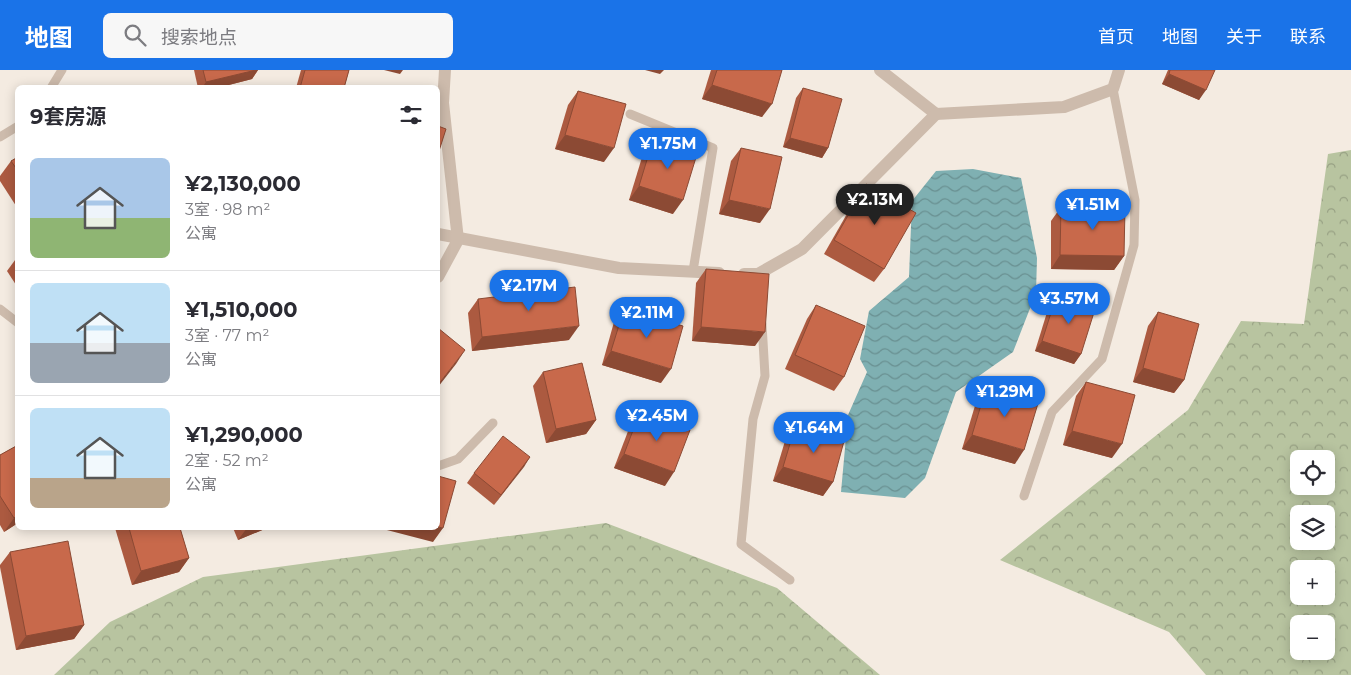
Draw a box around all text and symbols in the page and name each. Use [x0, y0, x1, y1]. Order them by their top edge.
search box [103, 13, 453, 58]
icon: search [121, 21, 149, 49]
text: 地图 [25, 23, 73, 52]
text: 搜索地点 [161, 26, 237, 49]
text: 首页 [1098, 26, 1134, 48]
text: 地图 [1162, 26, 1198, 48]
text: 关于 [1226, 26, 1262, 48]
text: 联系 [1290, 26, 1326, 48]
icon: filters [397, 101, 425, 129]
text: 9套房源 [30, 104, 106, 129]
pin: ¥1.75M [627, 128, 709, 170]
text: ¥1.75M [640, 134, 696, 153]
text: ¥2,130,000 [185, 171, 301, 196]
icon: home [70, 178, 130, 238]
pin: ¥2.13M [834, 184, 916, 226]
pin: ¥1.51M [1052, 189, 1134, 231]
text: ¥2.13M [847, 190, 903, 209]
text: ¥1.51M [1066, 195, 1120, 214]
text: 3室 · 98 m² [185, 200, 270, 219]
text: 公寓 [185, 224, 217, 243]
pin: ¥2.17M [488, 270, 570, 312]
text: ¥2.17M [501, 276, 557, 295]
pin: ¥3.57M [1028, 282, 1110, 325]
text: ¥3.57M [1039, 289, 1099, 308]
pin: ¥2.11M [606, 296, 688, 339]
text: ¥1,510,000 [185, 297, 298, 322]
icon: home [70, 303, 130, 363]
text: ¥2.11M [620, 303, 674, 322]
text: 3室 · 77 m² [185, 326, 269, 345]
text: 公寓 [185, 350, 217, 369]
pin: ¥1.29M [964, 376, 1046, 418]
text: ¥1.29M [976, 382, 1034, 401]
pin: ¥2.45M [616, 400, 698, 442]
text: ¥2.45M [626, 406, 688, 425]
pin: ¥1.64M [773, 412, 855, 454]
text: ¥1.64M [784, 418, 844, 437]
text: ¥1,290,000 [185, 422, 303, 447]
icon: home [70, 428, 130, 488]
map controls [1290, 450, 1335, 660]
button: locate [1290, 450, 1335, 495]
text: 2室 · 52 m² [185, 451, 269, 470]
text: 公寓 [185, 475, 217, 494]
button: layers [1290, 505, 1335, 550]
button: + [1290, 560, 1335, 605]
button: − [1290, 615, 1335, 660]

